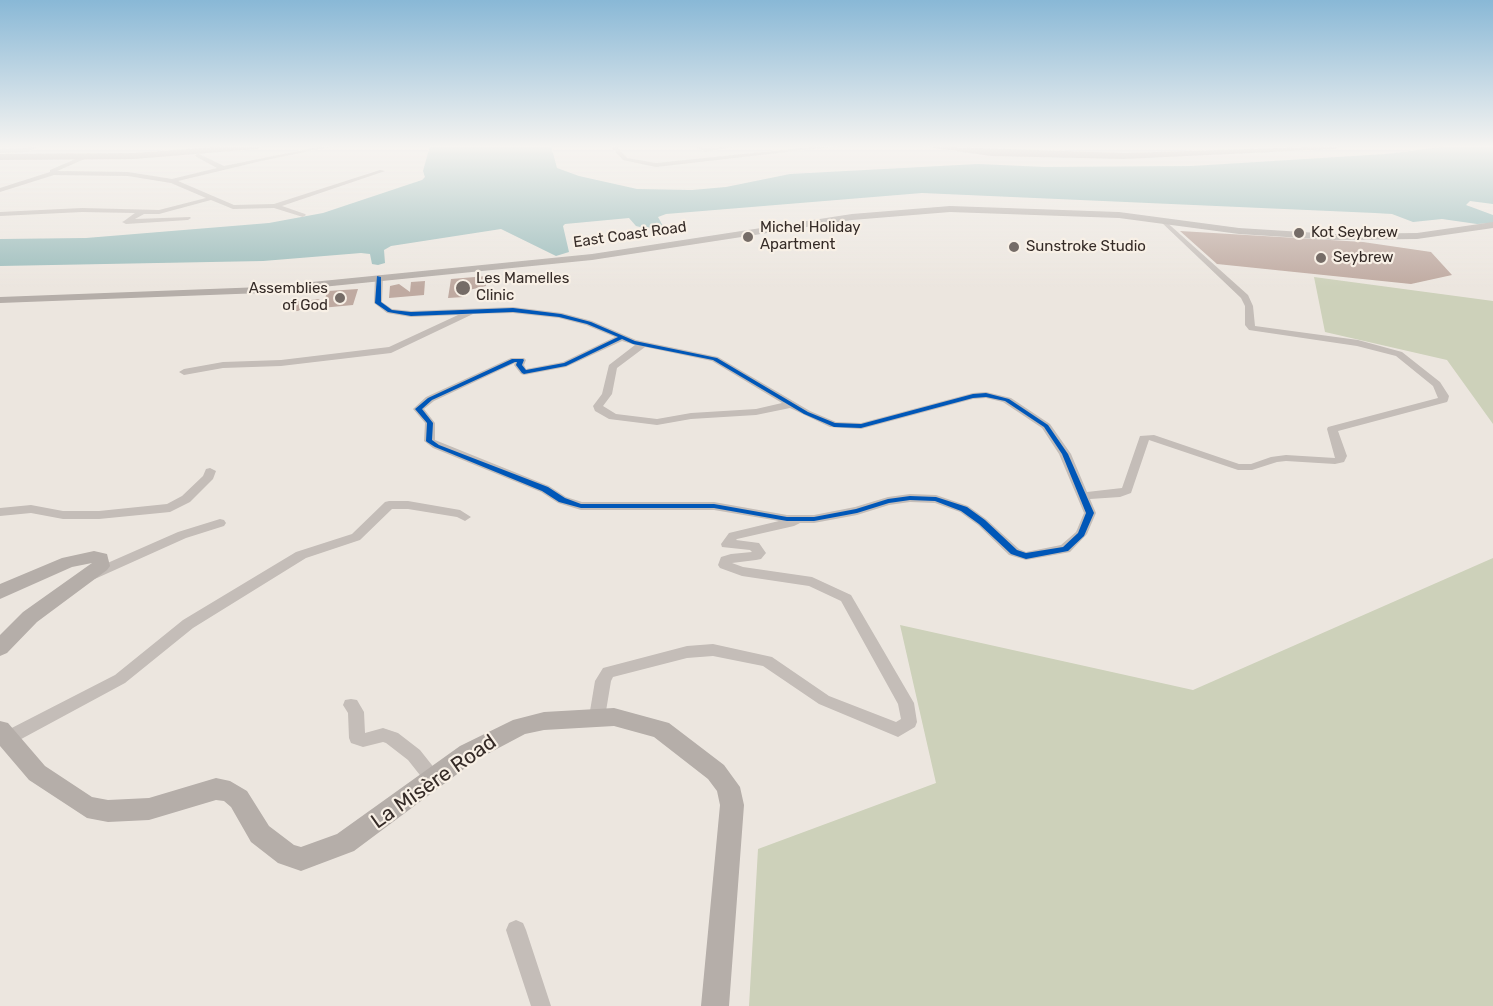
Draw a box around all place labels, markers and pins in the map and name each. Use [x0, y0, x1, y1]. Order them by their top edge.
place label: Michel Holiday Apartment [760, 219, 861, 254]
place label: Kot Seybrew [1311, 224, 1398, 242]
marker: Kot Seybrew [1292, 226, 1306, 240]
marker: Michel Holiday Apartment [741, 230, 755, 244]
place label: Sunstroke Studio [1026, 238, 1146, 256]
marker: Sunstroke Studio [1007, 240, 1021, 254]
place label: Seybrew [1333, 249, 1393, 267]
marker: Seybrew [1314, 251, 1328, 265]
place label: Les Mamelles Clinic [476, 270, 569, 305]
marker: Les Mamelles Clinic [454, 279, 472, 297]
place label: Assemblies of God [249, 280, 328, 315]
marker: Assemblies of God [333, 291, 347, 305]

